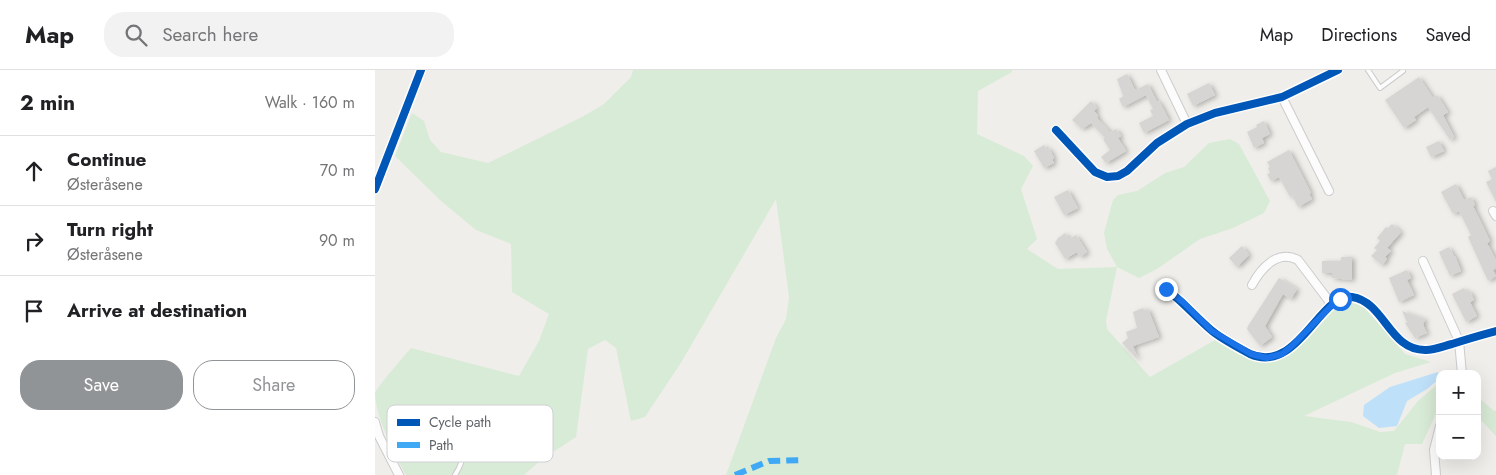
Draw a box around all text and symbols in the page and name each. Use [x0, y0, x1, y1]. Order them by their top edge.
search box [104, 12, 454, 57]
text: Map [25, 17, 74, 52]
icon: search [122, 21, 150, 49]
text: Search here [162, 21, 258, 48]
text: Map [1260, 22, 1293, 48]
text: Directions [1321, 22, 1397, 48]
text: Saved [1425, 22, 1471, 48]
text: 2 min [20, 88, 75, 118]
text: Walk · 160 m [265, 91, 355, 114]
text: Continue [67, 146, 146, 173]
icon: ahead [20, 157, 48, 185]
text: 70 m [320, 159, 355, 182]
text: Østeråsene [67, 173, 143, 196]
text: Turn right [67, 216, 153, 243]
icon: right [20, 227, 48, 255]
text: 90 m [319, 229, 355, 252]
text: Østeråsene [67, 243, 143, 266]
route end [1155, 278, 1178, 301]
route start [1329, 288, 1352, 311]
icon: arrive [20, 297, 48, 325]
text: Arrive at destination [67, 297, 247, 324]
button: Save [20, 360, 183, 410]
button: Share [193, 360, 355, 410]
map controls [1436, 370, 1481, 460]
button: + [1436, 370, 1481, 415]
legend [387, 405, 553, 462]
text: Cycle path [429, 412, 491, 432]
button: − [1436, 415, 1481, 460]
text: Path [429, 435, 454, 455]

